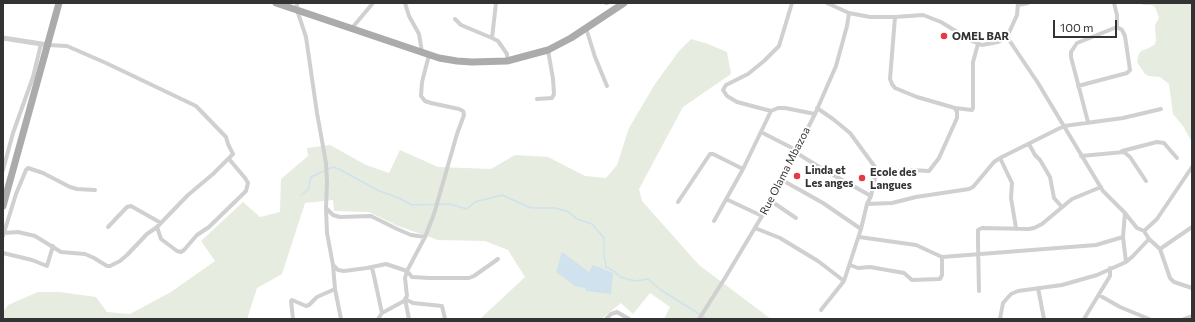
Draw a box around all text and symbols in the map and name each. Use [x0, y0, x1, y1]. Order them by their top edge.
scale bar [1055, 12, 1119, 38]
text: 100 m [1060, 20, 1094, 34]
place label: OMEL BAR [952, 29, 1009, 43]
marker: OMEL BAR [939, 31, 949, 41]
street label: Rue Olama Mbazoa [757, 125, 813, 217]
place label: Linda et Les anges [805, 163, 853, 189]
place label: Ecole des Langues [870, 165, 917, 191]
marker: Linda et Les anges [792, 171, 802, 181]
marker: Ecole des Langues [857, 173, 867, 183]

